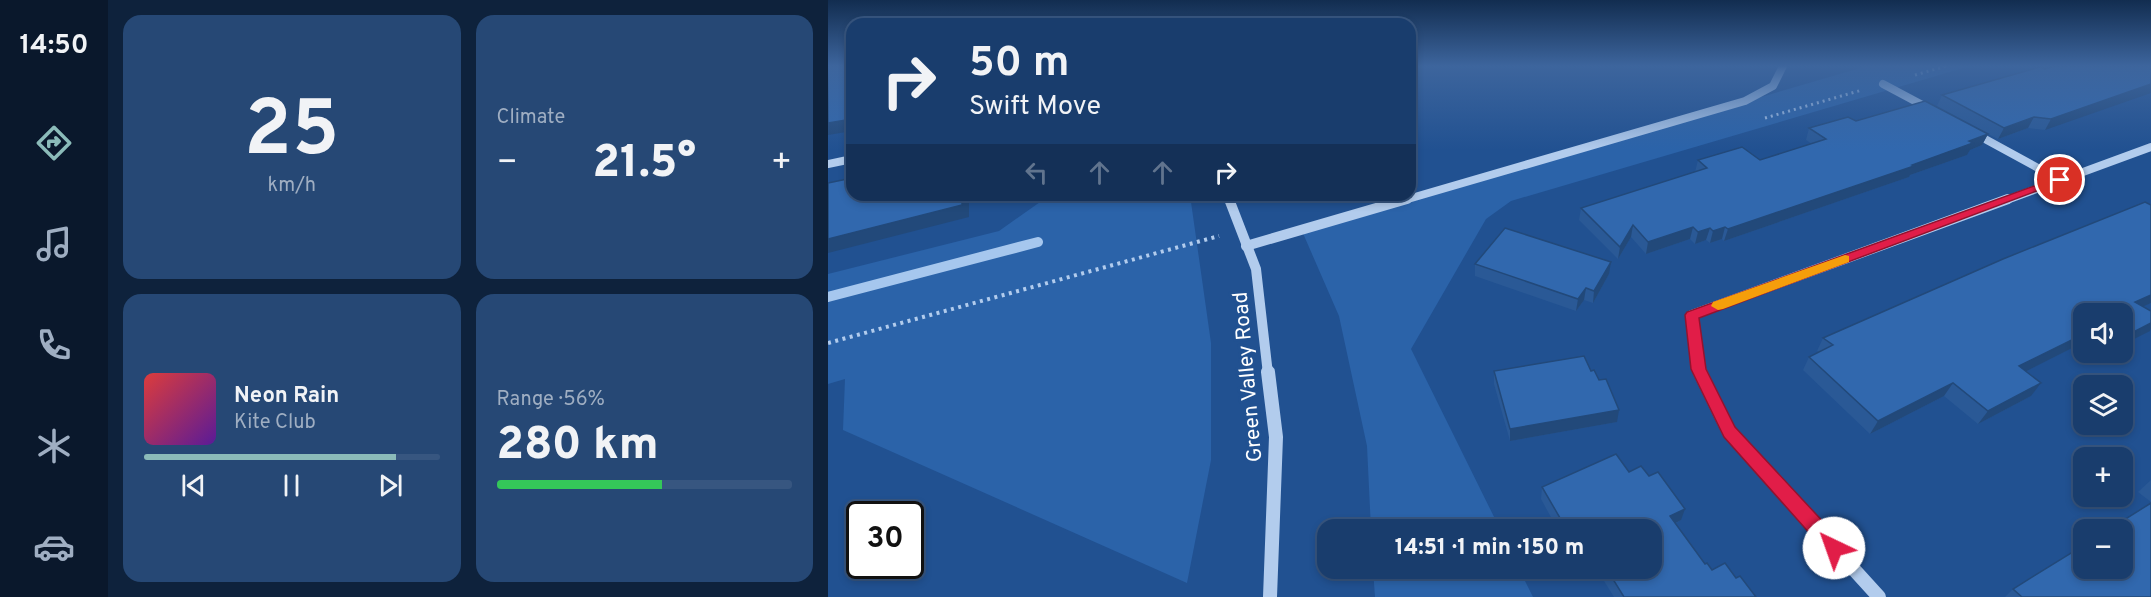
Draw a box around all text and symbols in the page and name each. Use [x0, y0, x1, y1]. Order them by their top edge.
text: 14:50 [20, 29, 88, 63]
text: 50 m [969, 38, 1070, 91]
icon: right [870, 42, 948, 120]
text: 25 [244, 84, 339, 183]
text: Swift Move [969, 90, 1101, 124]
text: Climate [497, 105, 565, 131]
icon: directions [33, 122, 75, 164]
text: 21.5° [592, 136, 696, 193]
text: − [497, 143, 518, 185]
text: + [771, 143, 792, 185]
pin [2034, 154, 2085, 205]
icon: left [1020, 156, 1053, 189]
icon: ahead [1083, 156, 1116, 189]
icon: ahead [1146, 156, 1179, 189]
icon: right [1209, 156, 1242, 189]
icon: arrive [2043, 163, 2076, 196]
text: km/h [267, 173, 316, 199]
icon: music [33, 223, 75, 265]
street label: Green Valley Road [1228, 291, 1269, 463]
map controls [2073, 303, 2133, 579]
button: sound [2073, 303, 2133, 363]
icon: phone [33, 324, 75, 366]
button: layers [2073, 375, 2133, 435]
text: Neon Rain [234, 383, 339, 410]
text: Range · 56% [497, 387, 605, 413]
text: Kite Club [234, 410, 316, 436]
text: 280 km [497, 418, 659, 475]
icon: climate [33, 425, 75, 467]
button: + [2073, 447, 2133, 507]
icon: previous [177, 469, 210, 502]
icon: pause [275, 469, 308, 502]
icon: next [374, 469, 407, 502]
speed limit sign: 30 [846, 501, 924, 579]
position arrow [1802, 516, 1866, 580]
button: − [2073, 519, 2133, 579]
icon: car [33, 526, 75, 568]
text: 14:51 · 1 min · 150 m [1395, 535, 1584, 562]

